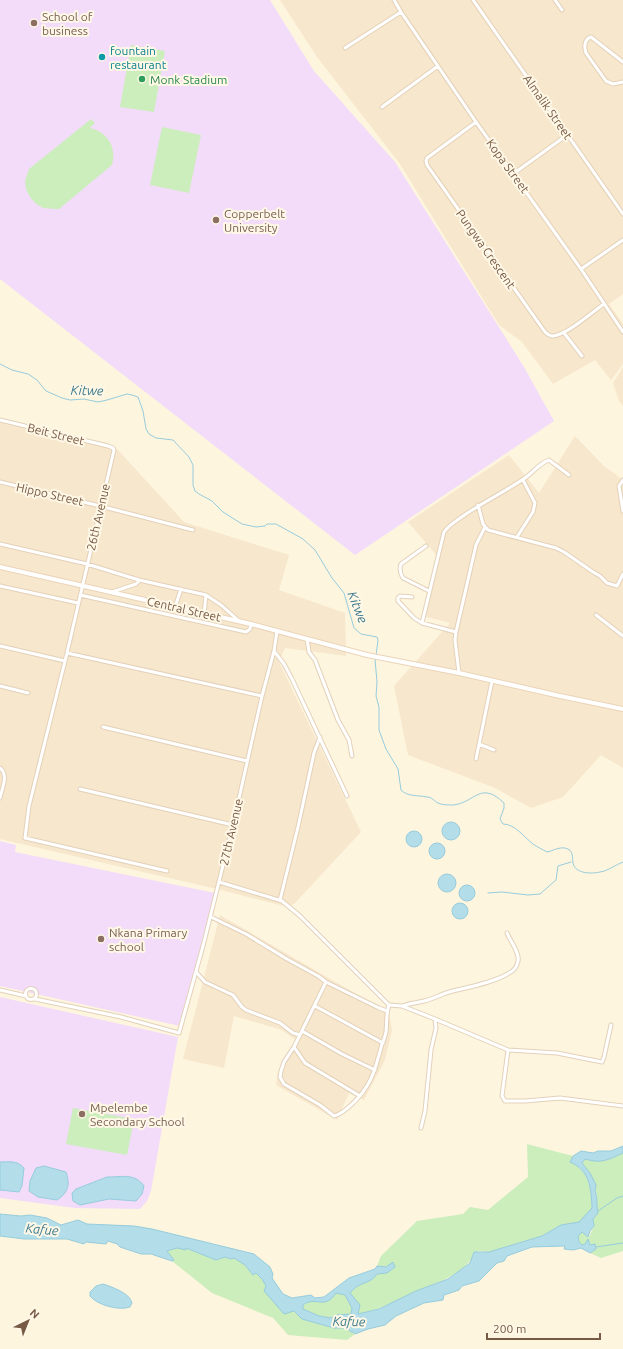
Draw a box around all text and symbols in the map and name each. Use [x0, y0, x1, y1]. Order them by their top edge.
place label: School of business [42, 10, 93, 37]
marker: School of business [29, 18, 39, 28]
place label: fountain restaurant [110, 44, 167, 71]
marker: fountain restaurant [97, 52, 107, 62]
street label: Almalik Street [521, 72, 575, 142]
place label: Monk Stadium [150, 73, 227, 86]
marker: Monk Stadium [137, 74, 147, 84]
street label: Kopa Street [484, 136, 532, 196]
place label: Copperbelt University [224, 207, 285, 234]
street label: Pungwa Crescent [454, 207, 518, 291]
marker: Copperbelt University [211, 215, 221, 225]
water label: Kitwe [70, 383, 104, 397]
street label: Beit Street [26, 421, 86, 447]
street label: Hippo Street [15, 480, 85, 508]
street label: 26th Avenue [84, 482, 112, 552]
water label: Kitwe [345, 589, 371, 625]
street label: Central Street [146, 594, 223, 624]
street label: 27th Avenue [217, 797, 245, 867]
place label: Nkana Primary school [109, 926, 188, 953]
marker: Nkana Primary school [96, 934, 106, 944]
place label: Mpelembe Secondary School [90, 1101, 185, 1128]
marker: Mpelembe Secondary School [77, 1109, 87, 1119]
water label: Kafue [25, 1221, 59, 1238]
north arrow [8, 1301, 48, 1341]
text: N [28, 1306, 42, 1321]
water label: Kafue [332, 1314, 366, 1329]
scale bar [487, 1315, 600, 1341]
text: 200 m [493, 1322, 526, 1335]

